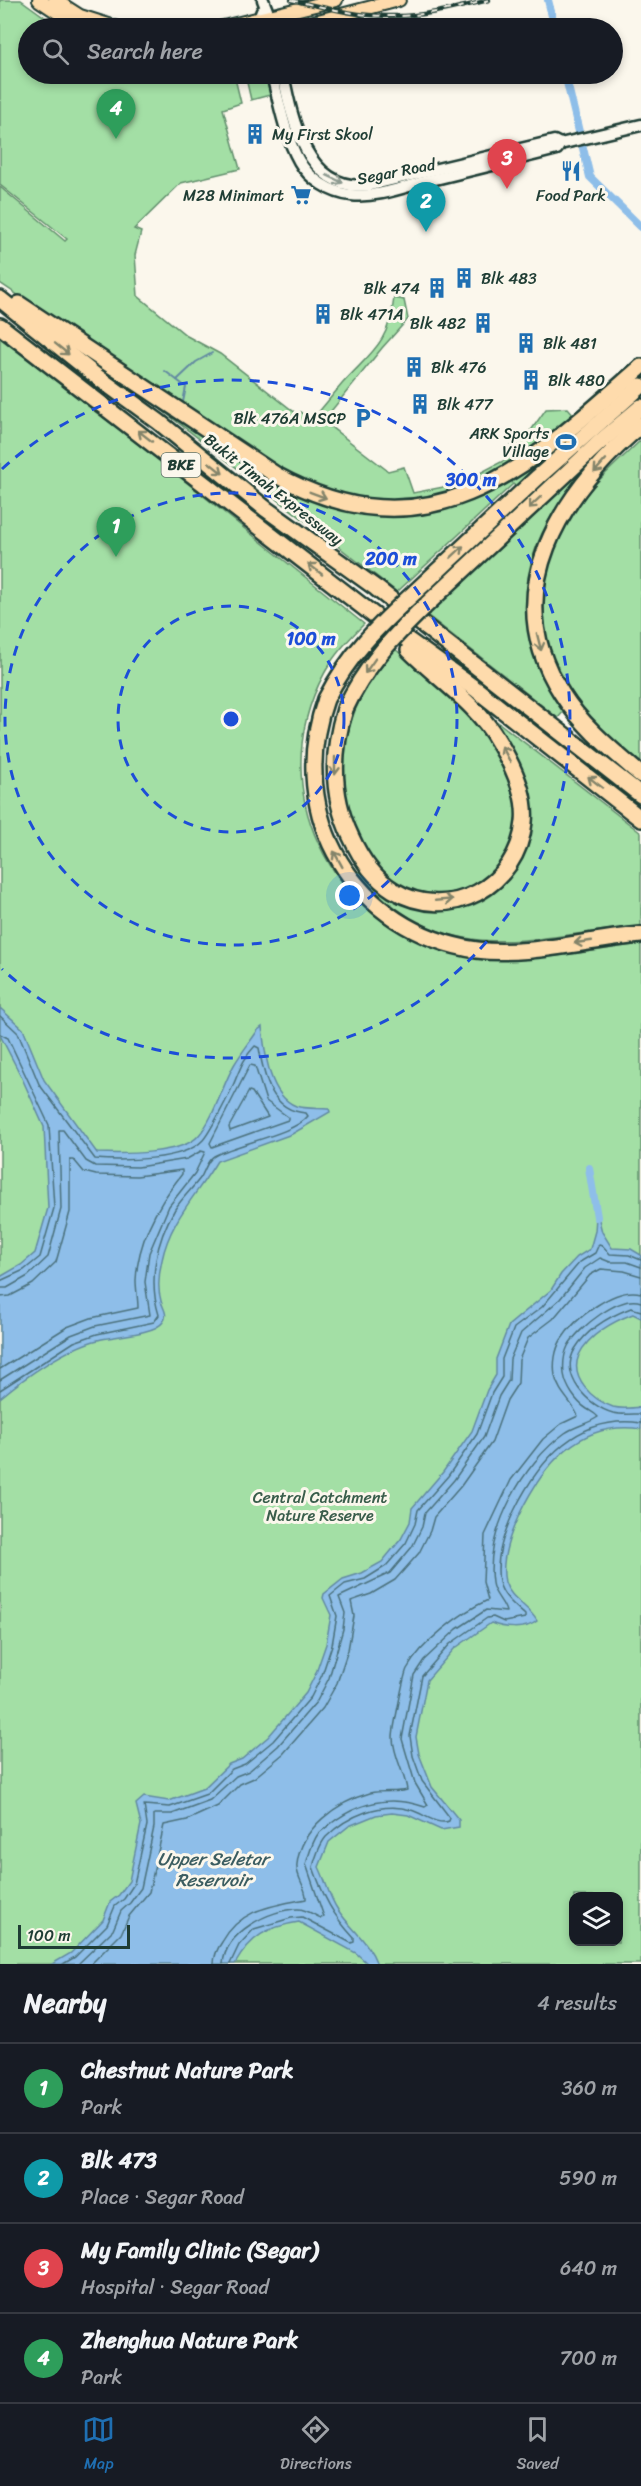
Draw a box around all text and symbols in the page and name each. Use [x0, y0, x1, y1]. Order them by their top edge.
search box [18, 18, 623, 84]
text: Search here [87, 32, 203, 71]
icon: search [39, 35, 72, 68]
pin: 4 [96, 90, 136, 139]
place label: My First Skool [272, 120, 373, 149]
building icon: My First Skool [243, 122, 267, 146]
pin: 3 [488, 140, 526, 189]
street label: Segar Road [354, 149, 439, 193]
restaurant icon: Food Park [559, 159, 583, 183]
one-way arrow [326, 174, 344, 186]
place label: M28 Minimart [183, 181, 284, 210]
place label: Food Park [536, 181, 606, 210]
pin: 2 [406, 182, 446, 232]
supermarket icon: M28 Minimart [289, 183, 313, 207]
place label: Blk 483 [481, 264, 537, 293]
building icon: Blk 483 [452, 266, 476, 290]
place label: Blk 474 [364, 274, 420, 303]
building icon: Blk 474 [425, 276, 449, 300]
place label: Blk 471A [340, 300, 404, 329]
building icon: Blk 471A [311, 302, 335, 326]
place label: Blk 482 [410, 309, 466, 338]
building icon: Blk 482 [471, 311, 495, 335]
place label: Blk 481 [543, 329, 597, 358]
building icon: Blk 481 [514, 331, 538, 355]
one-way arrow [54, 342, 70, 355]
place label: Blk 476 [431, 353, 487, 382]
building icon: Blk 476 [402, 355, 426, 379]
place label: Blk 480 [548, 366, 605, 395]
building icon: Blk 480 [519, 368, 543, 392]
place label: Blk 477 [437, 390, 493, 419]
building icon: Blk 477 [408, 392, 432, 416]
place label: Blk 476A MSCP [233, 404, 346, 433]
parking icon: Blk 476A MSCP [351, 406, 375, 430]
place label: ARK Sports Village [468, 419, 550, 466]
street label: Bukit Timah Expressway [198, 426, 350, 554]
one-way arrow [137, 430, 153, 443]
sports icon: ARK Sports Village [554, 430, 578, 454]
road number: BKE [162, 453, 201, 477]
one-way arrow [593, 458, 607, 473]
one-way arrow [208, 462, 224, 475]
text: 300 m [444, 464, 497, 496]
one-way arrow [308, 490, 327, 501]
one-way arrow [528, 495, 543, 509]
pin: 1 [96, 508, 136, 557]
text: 200 m [364, 543, 417, 575]
one-way arrow [450, 545, 465, 559]
one-way arrow [307, 563, 323, 576]
text: 100 m [287, 623, 336, 655]
one-way arrow [534, 632, 546, 651]
one-way arrow [364, 657, 376, 673]
centre of rings [221, 709, 241, 729]
one-way arrow [500, 746, 511, 764]
one-way arrow [329, 756, 341, 776]
one-way arrow [588, 776, 604, 789]
one-way arrow [332, 850, 343, 868]
your location [335, 881, 364, 910]
one-way arrow [433, 894, 453, 905]
one-way arrow [574, 936, 593, 947]
park label: Central Catchment Nature Reserve [253, 1483, 387, 1530]
water label: Upper Seletar Reservoir [158, 1843, 272, 1896]
map controls [569, 1892, 623, 1946]
button: layers [569, 1892, 623, 1946]
text: 100 m [27, 1921, 71, 1950]
scale bar [18, 1922, 130, 1950]
text: Nearby [24, 1980, 106, 2026]
text: 4 results [537, 1986, 617, 2021]
text: Chestnut Nature Park [81, 2051, 294, 2090]
text: 1 [39, 2071, 48, 2106]
text: 360 m [561, 2071, 617, 2106]
text: Park [81, 2090, 122, 2125]
text: Blk 473 [81, 2141, 157, 2180]
text: 2 [38, 2161, 49, 2196]
text: 590 m [559, 2161, 617, 2196]
text: Place · Segar Road [81, 2180, 244, 2215]
text: My Family Clinic (Segar) [81, 2231, 318, 2270]
text: 3 [38, 2251, 49, 2286]
text: 640 m [560, 2251, 617, 2286]
text: Hospital · Segar Road [81, 2270, 269, 2305]
text: Zhenghua Nature Park [81, 2321, 298, 2360]
text: 4 [37, 2341, 50, 2376]
text: 700 m [560, 2341, 617, 2376]
text: Park [81, 2360, 122, 2395]
tab: Map [82, 2413, 115, 2478]
tab: Directions [280, 2413, 352, 2478]
tab: Saved [516, 2413, 559, 2478]

